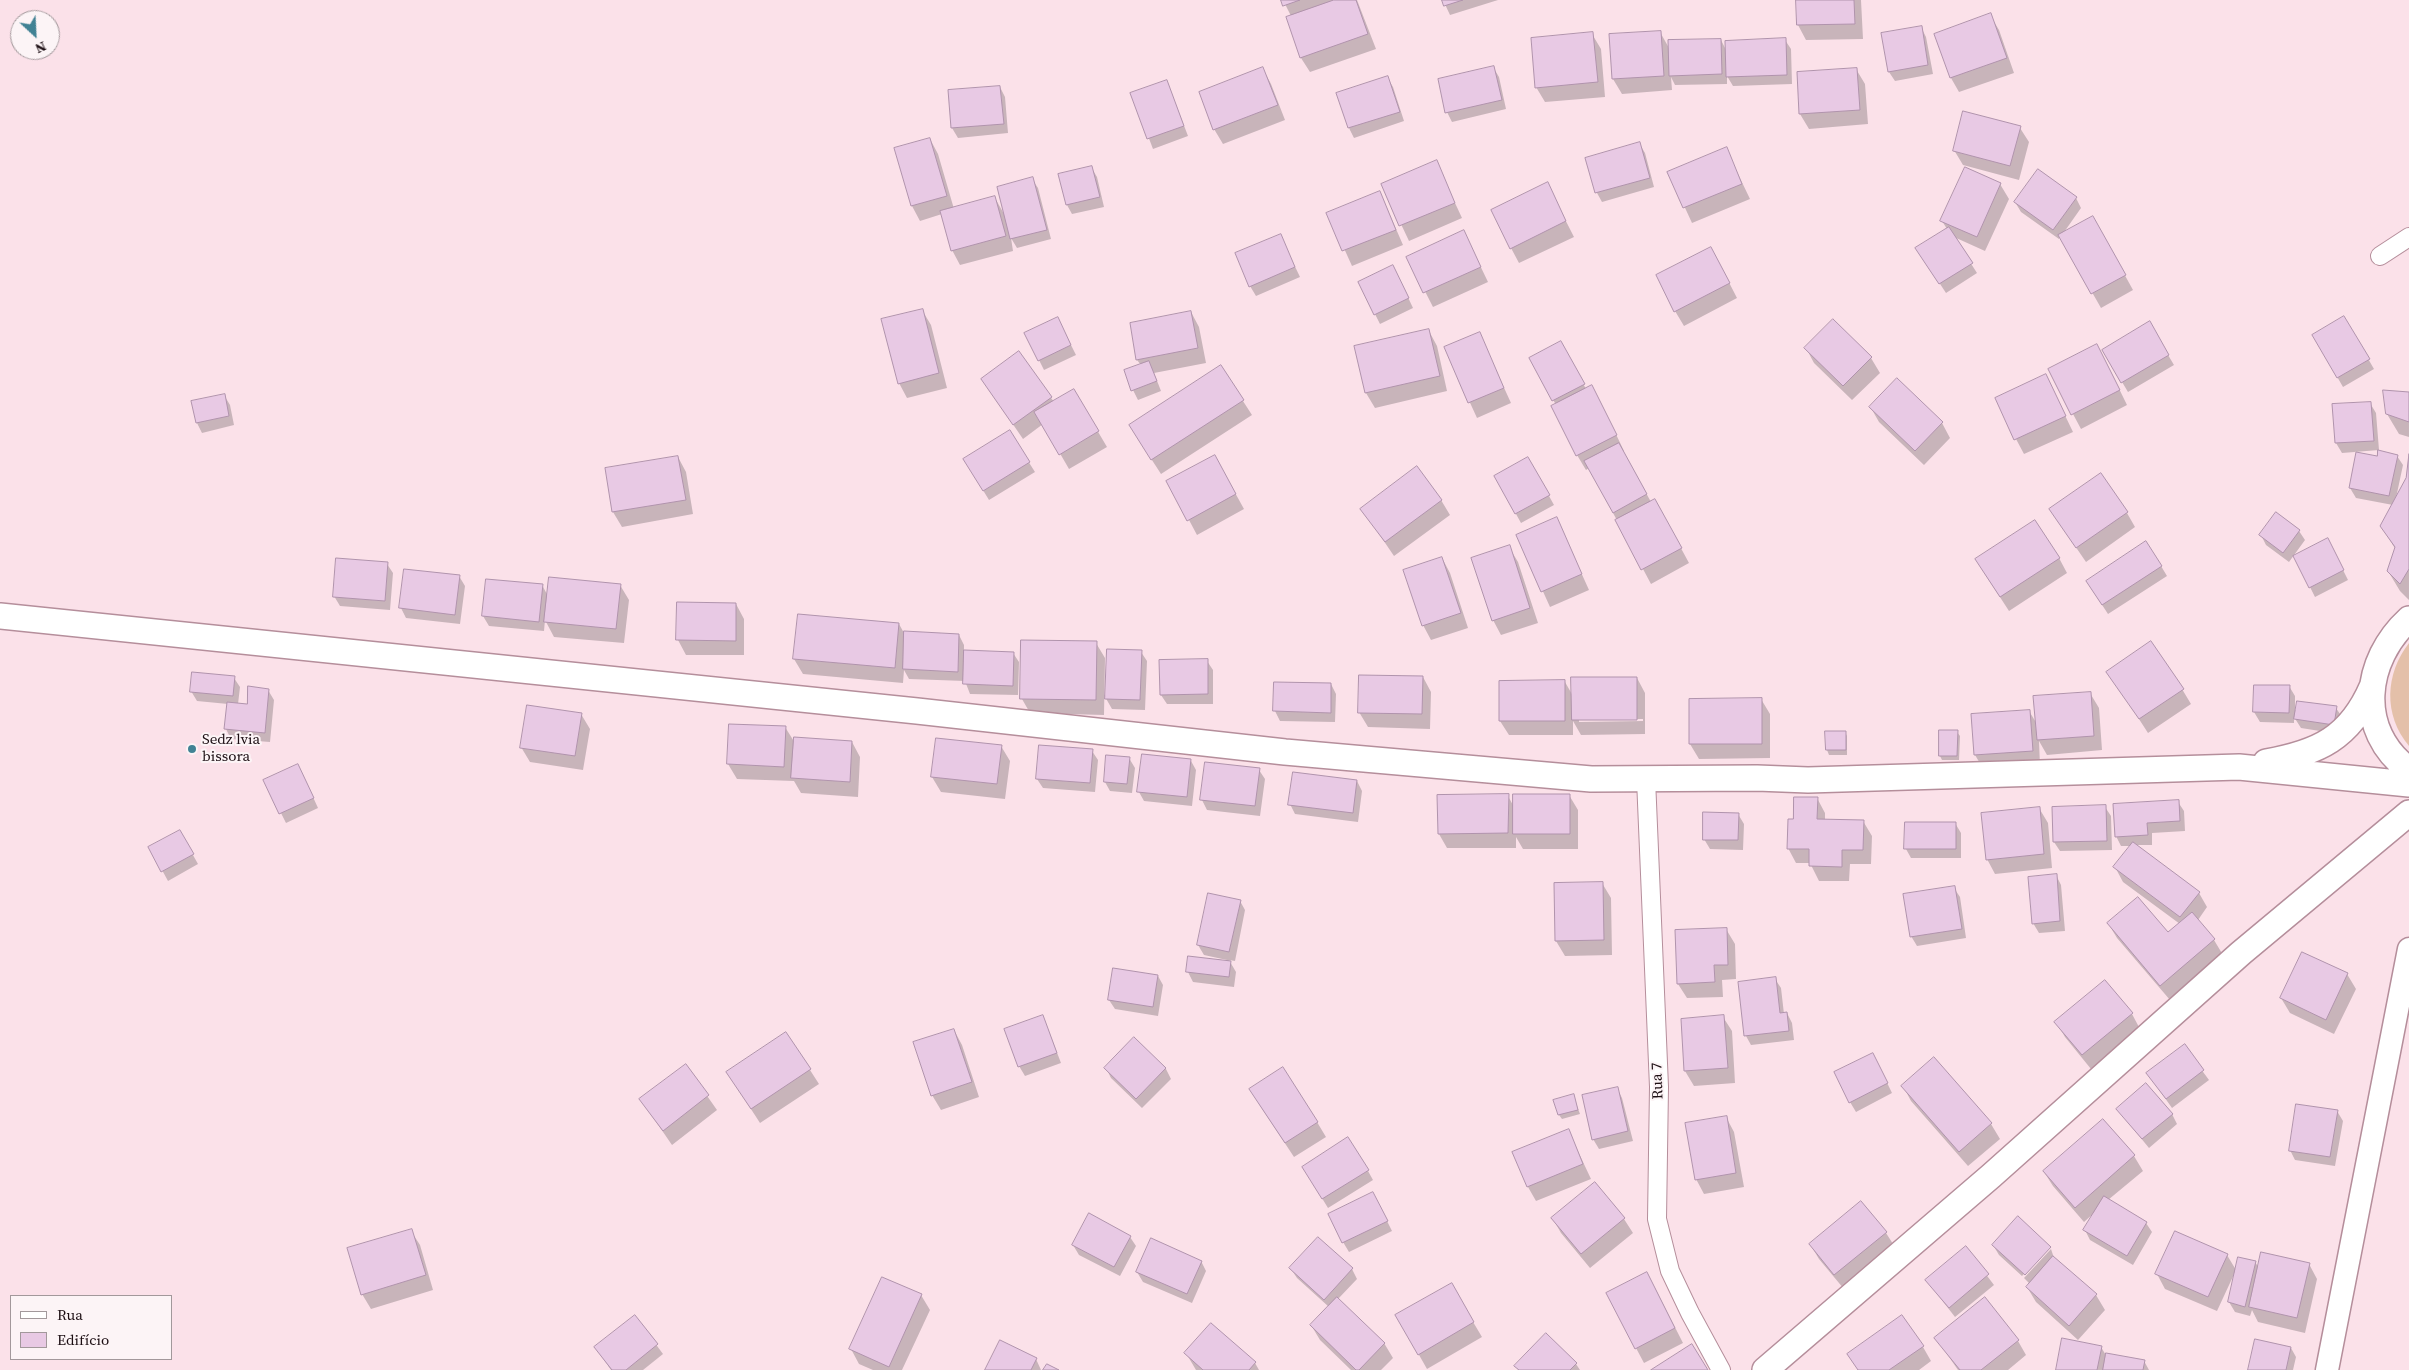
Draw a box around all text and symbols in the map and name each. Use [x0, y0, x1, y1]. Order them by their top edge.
north arrow [10, 10, 60, 60]
text: N [32, 36, 50, 59]
place label: Sedz lvia bissora [202, 731, 260, 766]
marker: Sedz lvia bissora [186, 743, 198, 755]
street label: Rua 7 [1648, 1062, 1668, 1100]
legend [10, 1295, 172, 1360]
text: Rua [57, 1304, 83, 1325]
text: Edifício [57, 1329, 109, 1350]

